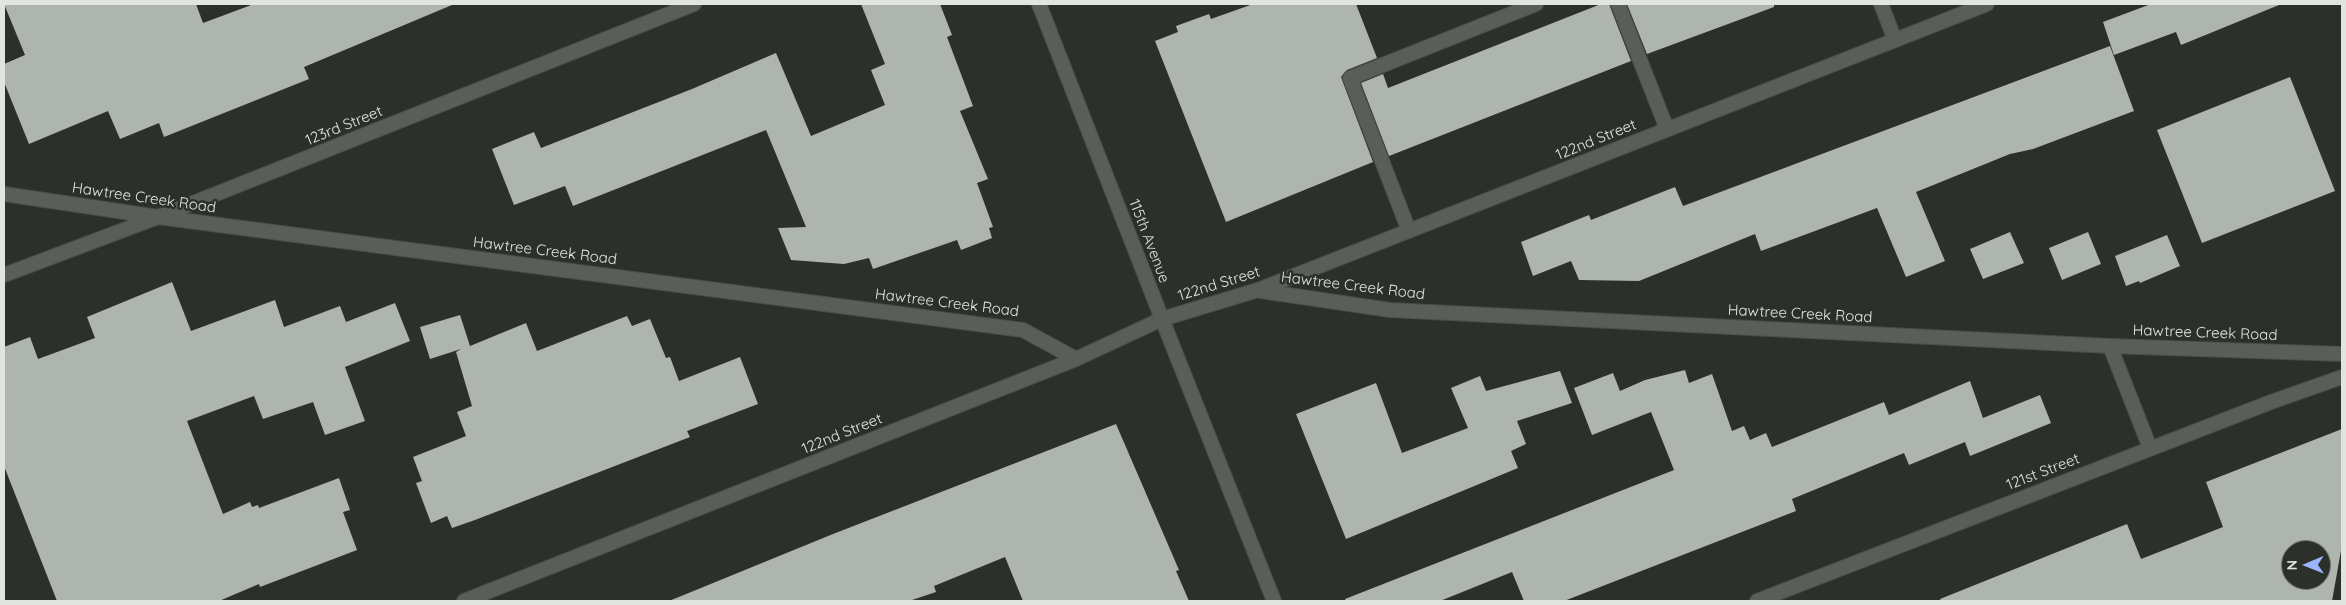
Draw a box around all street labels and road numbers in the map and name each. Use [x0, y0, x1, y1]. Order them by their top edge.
street label: 123rd Street [303, 102, 385, 150]
street label: 122nd Street [1553, 116, 1639, 164]
street label: Hawtree Creek Road [71, 179, 217, 217]
street label: 115th Avenue [1125, 197, 1173, 285]
street label: Hawtree Creek Road [472, 233, 618, 269]
street label: 122nd Street [1176, 263, 1262, 305]
street label: Hawtree Creek Road [1280, 268, 1426, 304]
street label: Hawtree Creek Road [874, 285, 1020, 321]
street label: Hawtree Creek Road [1727, 301, 1873, 327]
street label: Hawtree Creek Road [2132, 321, 2278, 345]
street label: 122nd Street [799, 410, 885, 458]
street label: 121st Street [2004, 450, 2082, 494]

